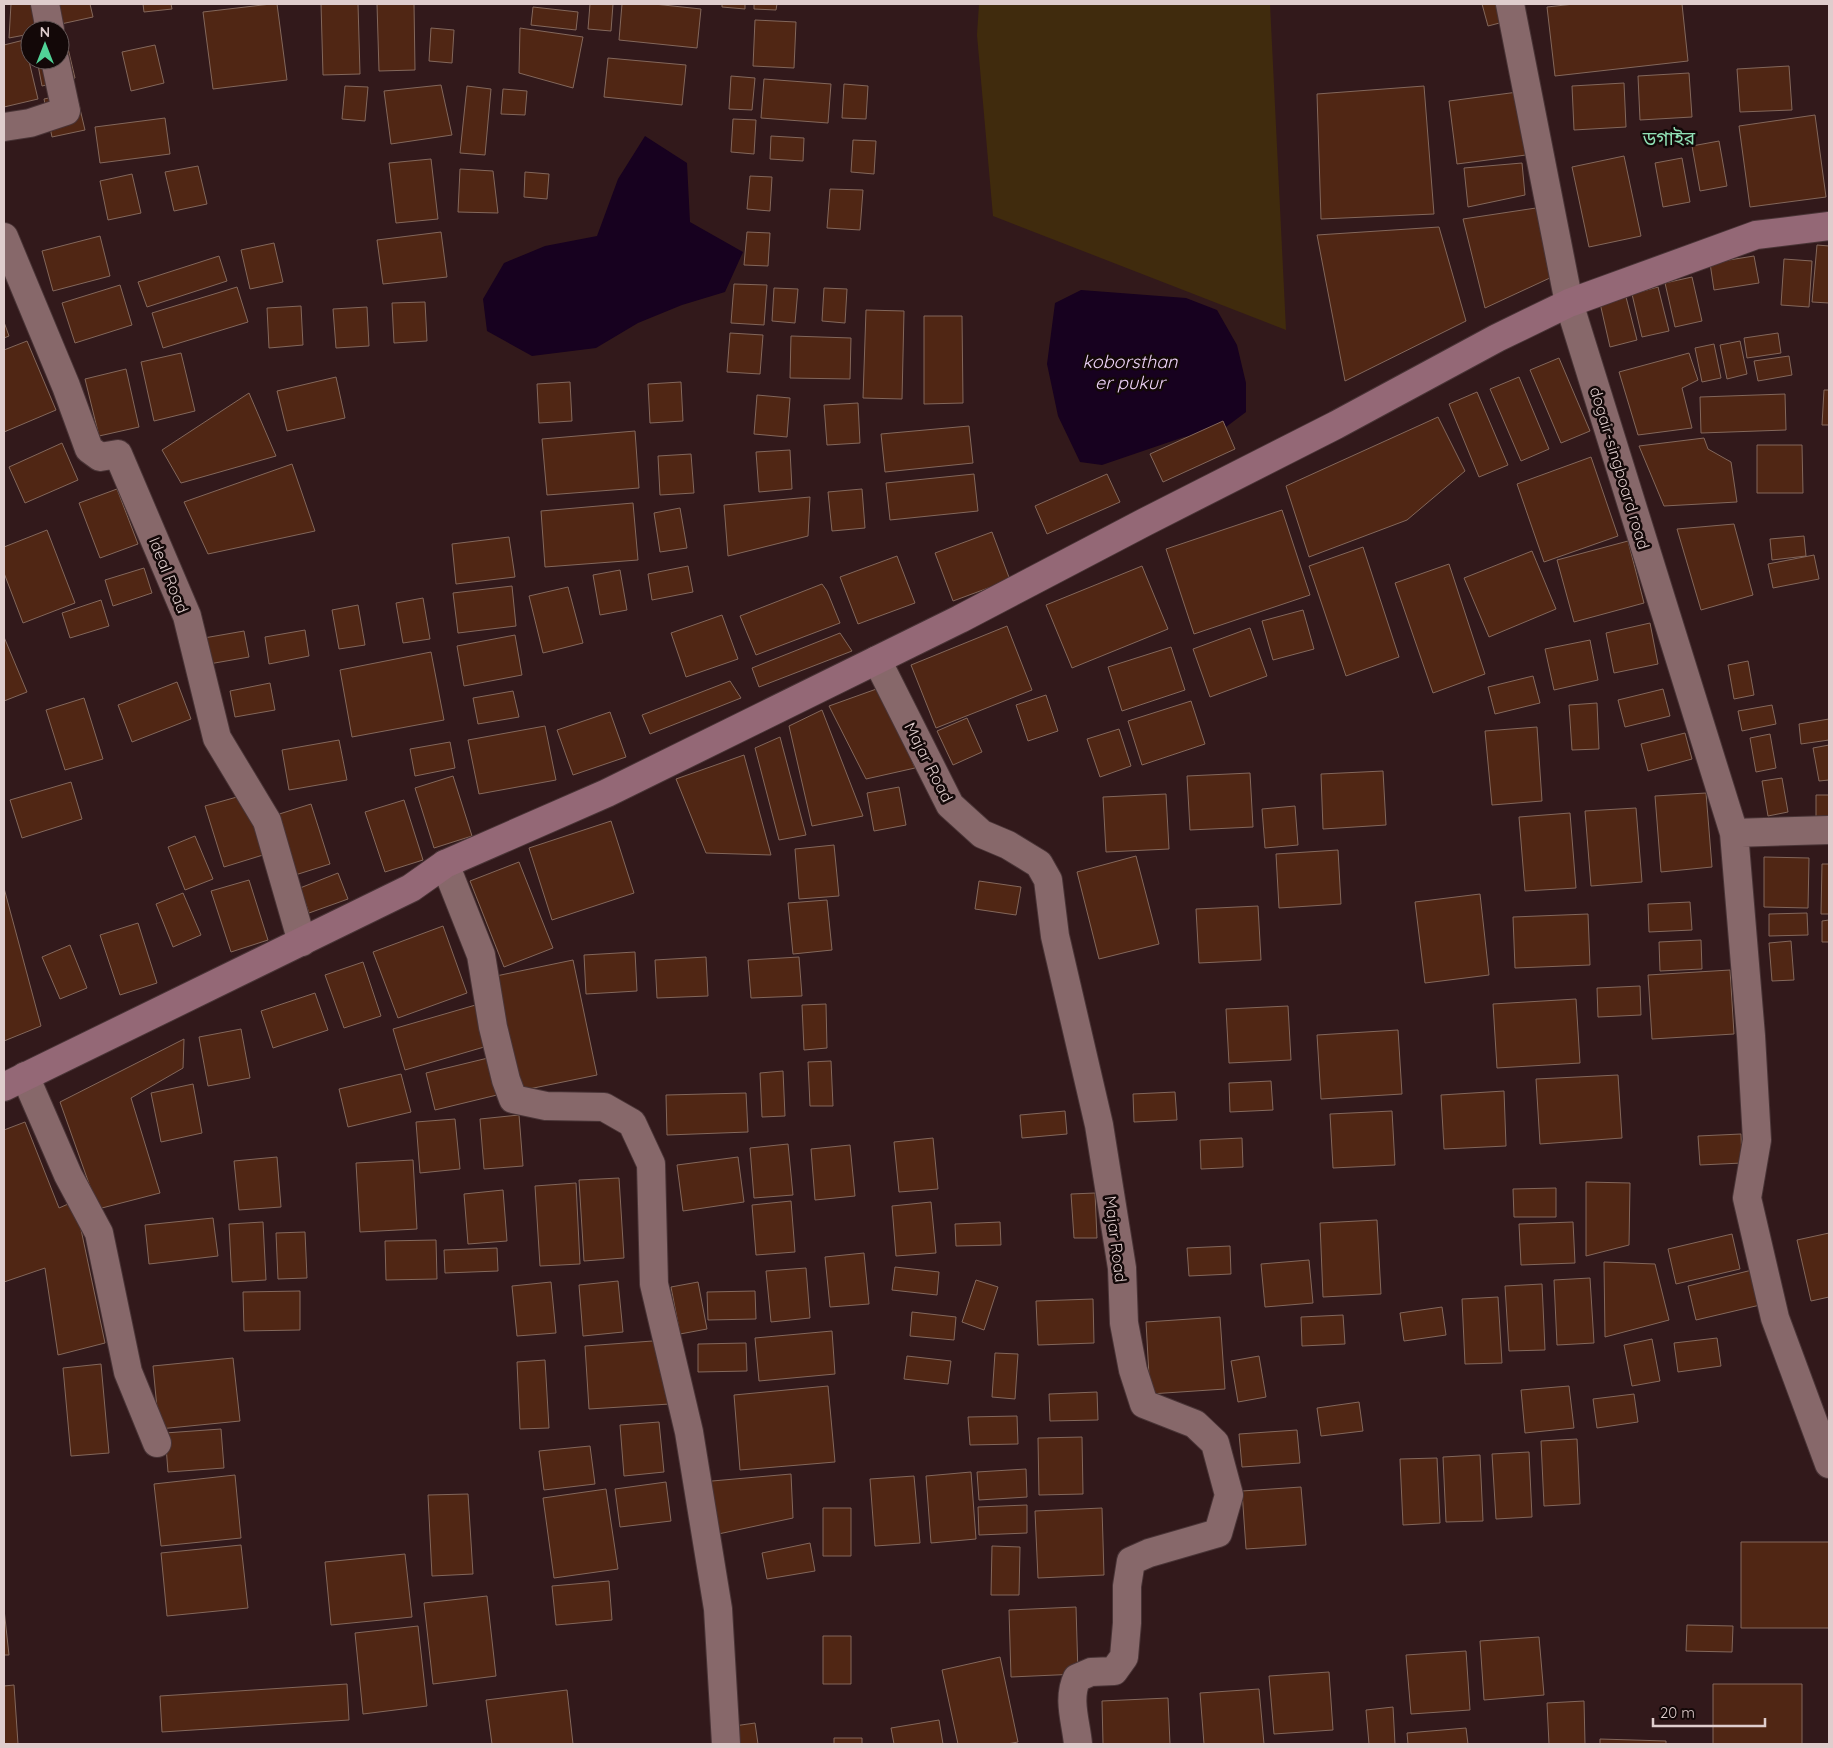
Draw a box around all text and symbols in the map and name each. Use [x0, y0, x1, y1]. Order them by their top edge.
north arrow [20, 20, 70, 70]
text: N [40, 23, 50, 41]
district label: ডগাইর [1642, 126, 1696, 150]
water label: koborsthan er pukur [1083, 350, 1178, 394]
street label: dogair-singboard road [1586, 384, 1654, 552]
street label: Ideal Road [145, 534, 193, 616]
street label: Majar Road [900, 719, 958, 805]
street label: Majar Road [1101, 1195, 1131, 1283]
scale bar [1653, 1696, 1766, 1728]
text: 20 m [1660, 1703, 1695, 1722]

